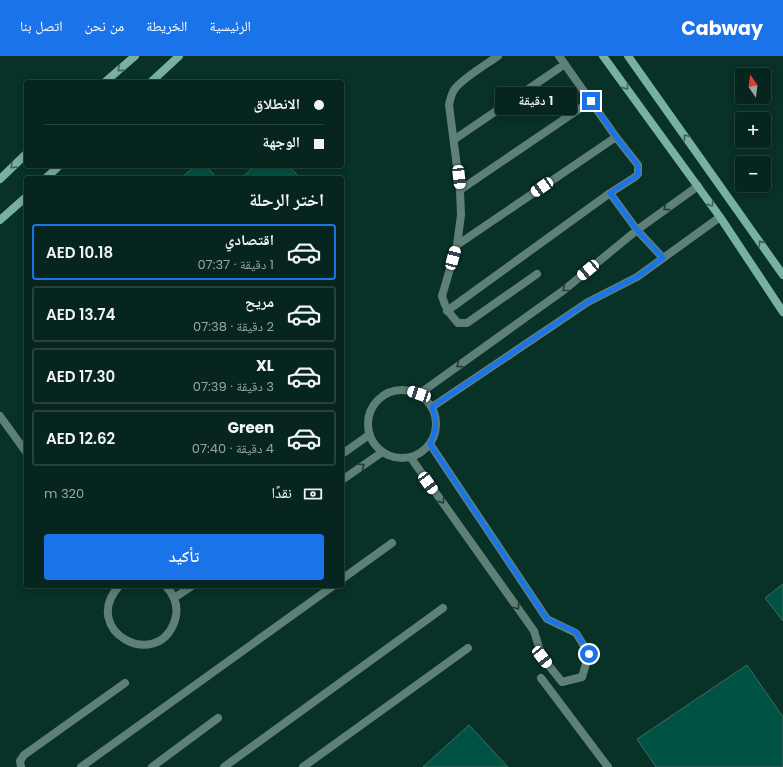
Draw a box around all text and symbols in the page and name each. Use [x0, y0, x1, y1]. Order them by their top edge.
text: Cabway [681, 15, 763, 42]
text: اتصل بنا [20, 16, 63, 36]
text: من نحن [85, 16, 124, 36]
text: الخريطة [146, 16, 187, 36]
text: الرئيسية [209, 16, 251, 36]
one-way arrow [117, 64, 125, 72]
north arrow [735, 68, 771, 104]
map controls [735, 68, 771, 192]
one-way arrow [621, 83, 628, 90]
callout: 1 دقيقة [495, 87, 577, 115]
text: 1 دقيقة [519, 91, 553, 110]
route end [582, 92, 600, 110]
text: الانطلاق [254, 93, 300, 114]
button: + [735, 112, 771, 148]
text: الوجهة [262, 131, 300, 152]
one-way arrow [683, 134, 690, 141]
button: − [735, 156, 771, 192]
one-way arrow [10, 162, 18, 169]
car [452, 164, 466, 190]
car [529, 175, 555, 199]
text: اختر الرحلة [249, 187, 324, 212]
one-way arrow [706, 200, 714, 207]
one-way arrow [664, 203, 671, 210]
text: اقتصادي [225, 229, 274, 250]
icon: car [286, 234, 322, 270]
one-way arrow [759, 240, 766, 247]
text: AED 10.18 [46, 242, 113, 263]
car [444, 245, 462, 271]
text: 1 دقيقة · 07:37 [197, 255, 274, 274]
car [575, 258, 601, 282]
one-way arrow [562, 285, 569, 292]
text: مريح [245, 291, 274, 312]
icon: car [286, 296, 322, 332]
text: AED 13.74 [46, 304, 116, 325]
text: 2 دقيقة · 07:38 [193, 317, 274, 336]
text: XL [256, 355, 274, 376]
icon: car [286, 358, 322, 394]
one-way arrow [456, 360, 463, 368]
text: AED 17.30 [46, 366, 115, 387]
text: 3 دقيقة · 07:39 [193, 377, 274, 396]
car [406, 384, 432, 404]
text: Green [228, 417, 274, 438]
icon: car [286, 420, 322, 456]
text: AED 12.62 [46, 428, 115, 449]
text: 4 دقيقة · 07:40 [192, 439, 274, 458]
one-way arrow [357, 464, 364, 471]
car [416, 470, 440, 496]
text: نقدًا [271, 482, 292, 503]
icon: cash [302, 483, 324, 505]
text: 320 m [44, 484, 84, 503]
one-way arrow [437, 497, 444, 504]
button: تأكيد [44, 534, 324, 580]
one-way arrow [512, 603, 520, 610]
car [530, 644, 554, 670]
route start [580, 645, 598, 663]

